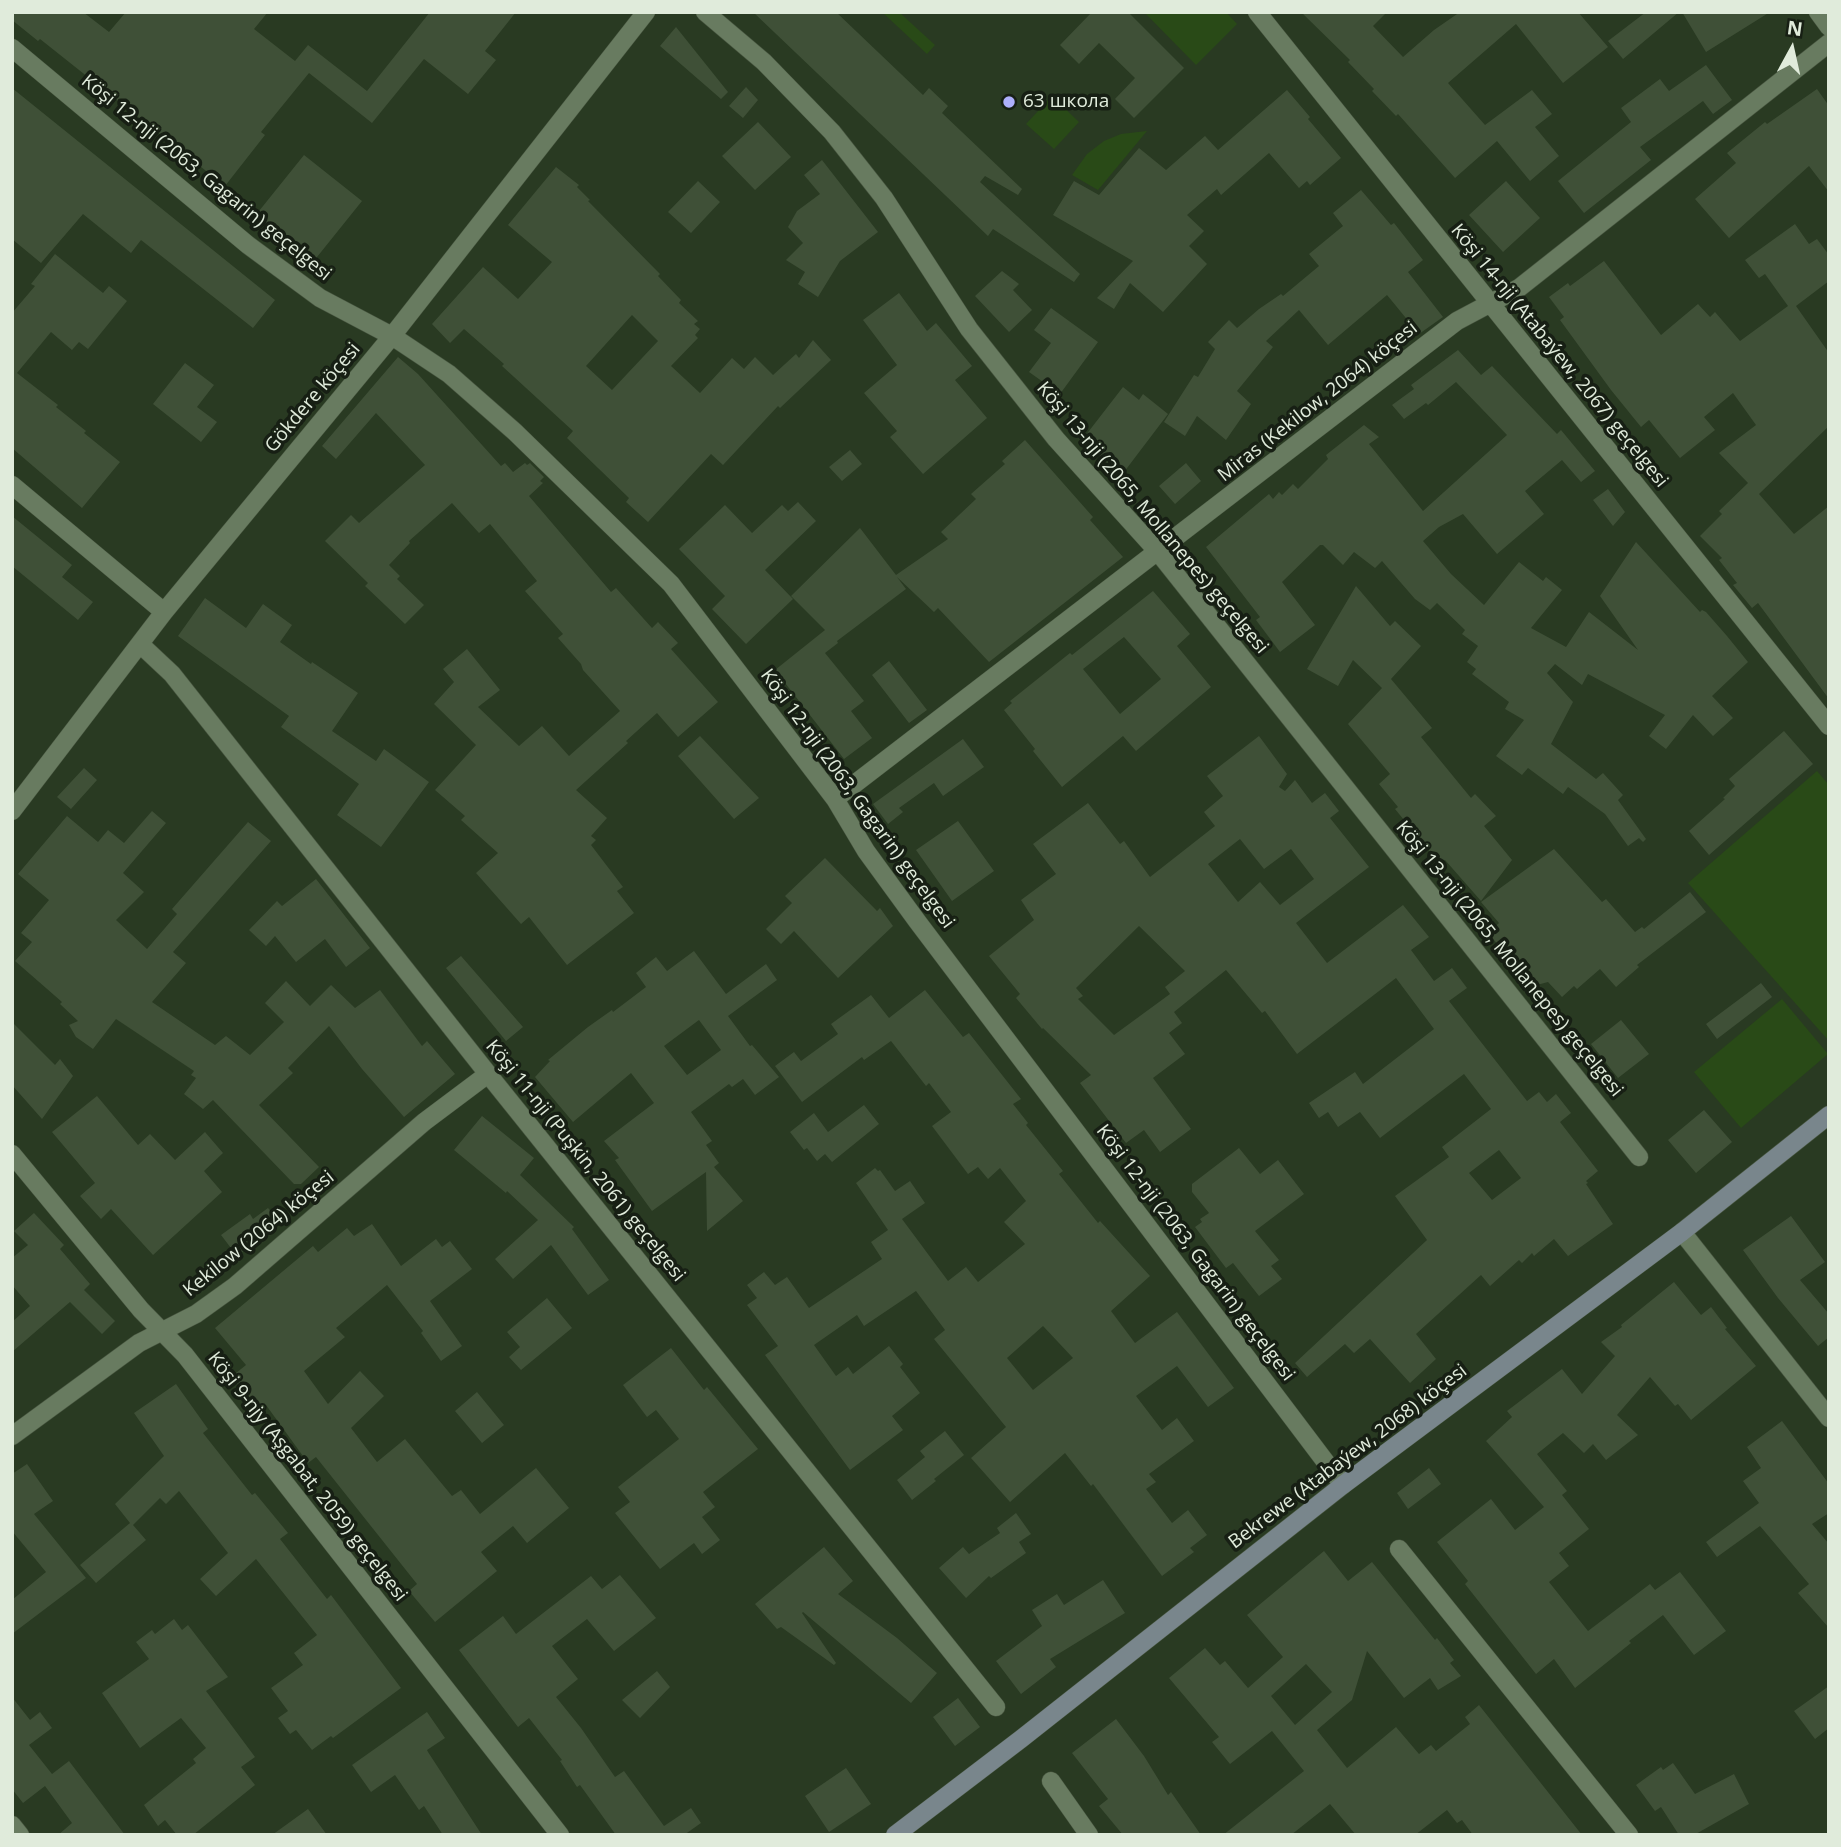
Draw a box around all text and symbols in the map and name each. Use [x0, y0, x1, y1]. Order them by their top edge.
north arrow [1757, 14, 1827, 84]
text: N [1785, 14, 1804, 42]
street label: Köşi 12-nji (2063, Gagarin) geçelgesi [76, 70, 336, 286]
place label: 63 школа [1023, 91, 1109, 113]
marker: 63 школа [1001, 94, 1017, 110]
street label: Köşi 14-nji (Atabaýew, 2067) geçelgesi [1446, 220, 1672, 492]
street label: Miras (Kekilow, 2064) köçesi [1214, 317, 1422, 487]
street label: Gökdere köçesi [261, 339, 365, 457]
street label: Köşi 13-nji (2065, Mollanepes) geçelgesi [1031, 377, 1273, 659]
street label: Köşi 12-nji (2063, Gagarin) geçelgesi [755, 665, 959, 933]
street label: Köşi 13-nji (2065, Mollanepes) geçelgesi [1391, 817, 1627, 1101]
street label: Köşi 11-nji (Puşkin, 2061) geçelgesi [480, 1036, 690, 1286]
street label: Köşi 12-nji (2063, Gagarin) geçelgesi [1091, 1120, 1299, 1386]
street label: Kekilow (2064) köçesi [179, 1166, 339, 1302]
street label: Köşi 9-njy (Aşgabat, 2059) geçelgesi [202, 1348, 412, 1606]
street label: Bekrewe (Atabaýew, 2068) köçesi [1224, 1360, 1472, 1554]

